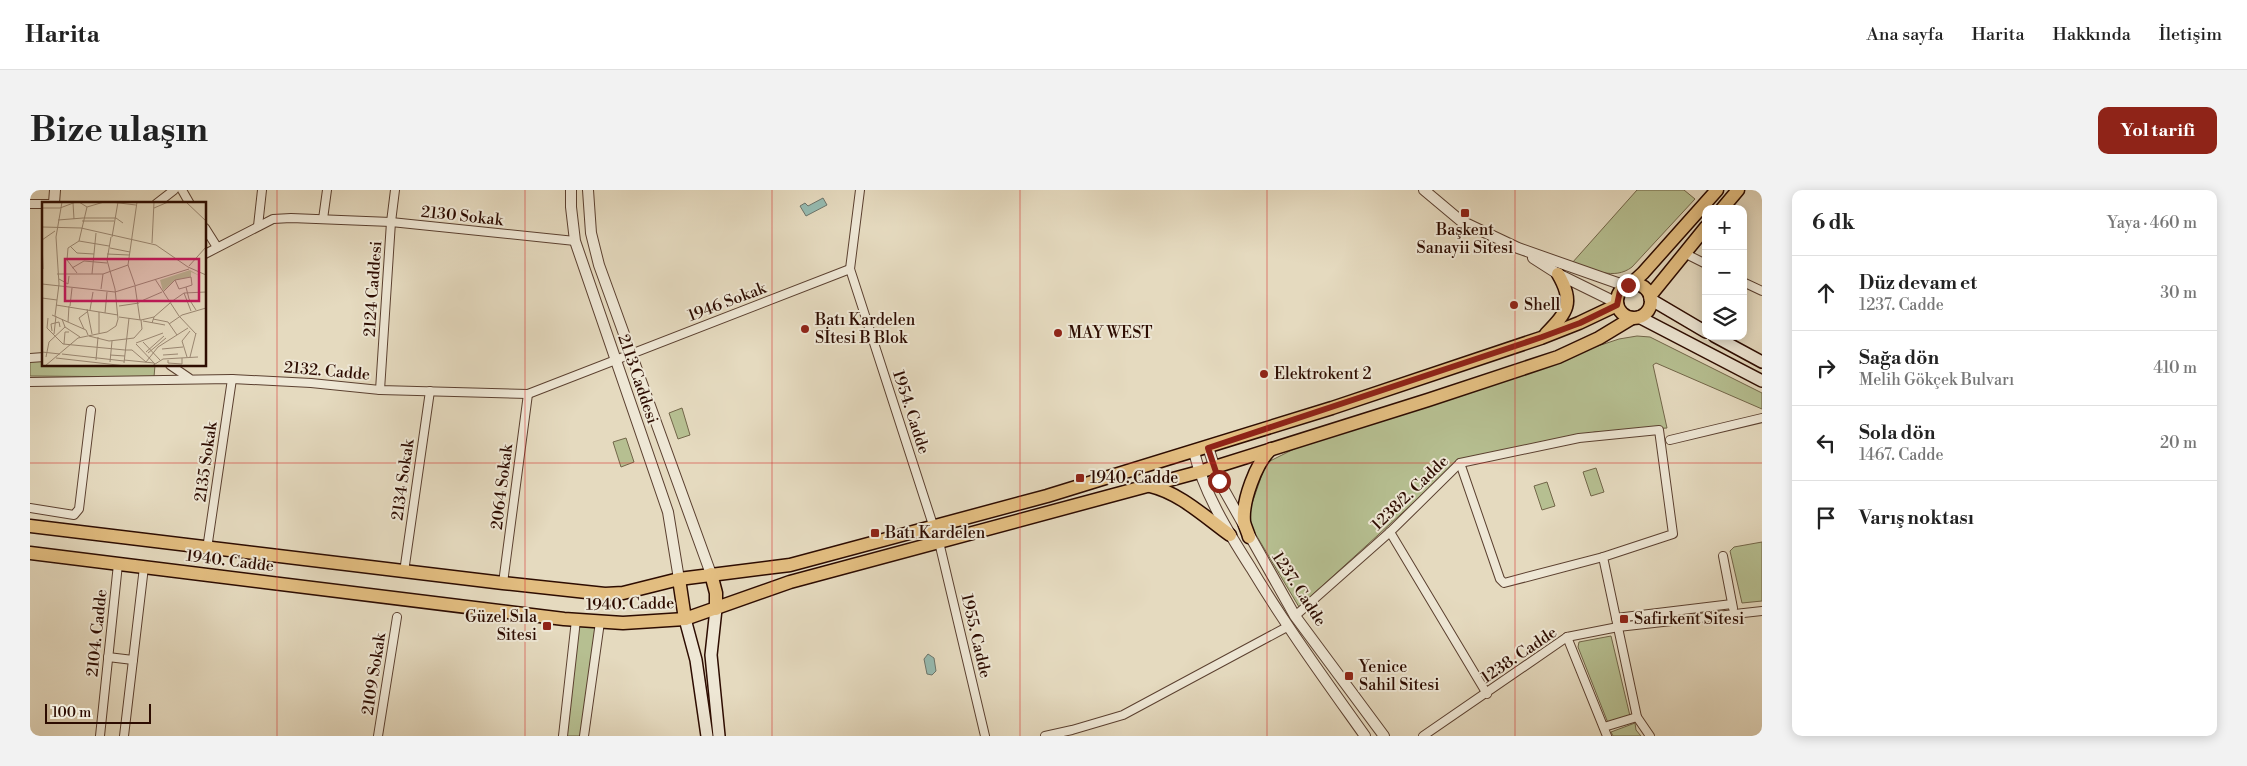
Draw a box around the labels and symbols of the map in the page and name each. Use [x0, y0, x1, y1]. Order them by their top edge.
inset map [42, 202, 206, 366]
street label: 2130 Sokak [420, 202, 506, 230]
marker: Başkent Sanayii Sitesi [1459, 207, 1471, 219]
place label: Başkent Sanayii Sitesi [1417, 220, 1513, 258]
street label: 2124 Caddesi [360, 240, 386, 338]
route end [1617, 274, 1640, 297]
street label: 1946 Sokak [685, 277, 770, 326]
place label: Shell [1524, 295, 1561, 315]
marker: Shell [1508, 299, 1520, 311]
place label: Batı Kardelen Sİtesi B Blok [814, 310, 916, 348]
marker: Batı Kardelen Sİtesi B Blok [799, 323, 811, 335]
place label: MAY WEST [1068, 323, 1153, 343]
marker: MAY WEST [1052, 327, 1064, 339]
street label: 2113 Caddesi [613, 332, 663, 426]
street label: 2132. Cadde [283, 357, 371, 385]
place label: Elektrokent 2 [1274, 364, 1372, 384]
street label: 1954. Cadde [888, 368, 934, 456]
marker: Elektrokent 2 [1258, 368, 1270, 380]
street label: 2135 Sokak [190, 419, 222, 503]
street label: 2134 Sokak [387, 437, 419, 522]
street label: 2064 Sokak [487, 441, 517, 531]
street label: 1238/2. Cadde [1367, 451, 1453, 535]
place label: 1940. Cadde [1090, 468, 1178, 488]
route start [1208, 470, 1231, 493]
marker: 1940. Cadde [1074, 472, 1086, 484]
place label: Batı Kardelen [884, 523, 986, 543]
marker: Batı Kardelen [869, 527, 881, 539]
street label: 1940. Cadde [185, 546, 275, 576]
street label: 1237. Cadde [1268, 548, 1330, 630]
street label: 2104. Cadde [82, 588, 112, 678]
street label: 1955. Cadde [957, 592, 995, 680]
street label: 1940. Cadde [586, 593, 674, 615]
place label: Güzel Sıla Sitesi [465, 607, 538, 645]
place label: Safirkent Sitesi [1634, 609, 1744, 629]
marker: Safirkent Sitesi [1618, 613, 1630, 625]
marker: Güzel Sıla Sitesi [541, 620, 553, 632]
street label: 1238. Cadde [1477, 622, 1561, 688]
street label: 2109 Sokak [358, 630, 391, 716]
place label: Yenice Sahil Sitesi [1358, 657, 1440, 695]
marker: Yenice Sahil Sitesi [1343, 670, 1355, 682]
scale bar [45, 701, 151, 724]

